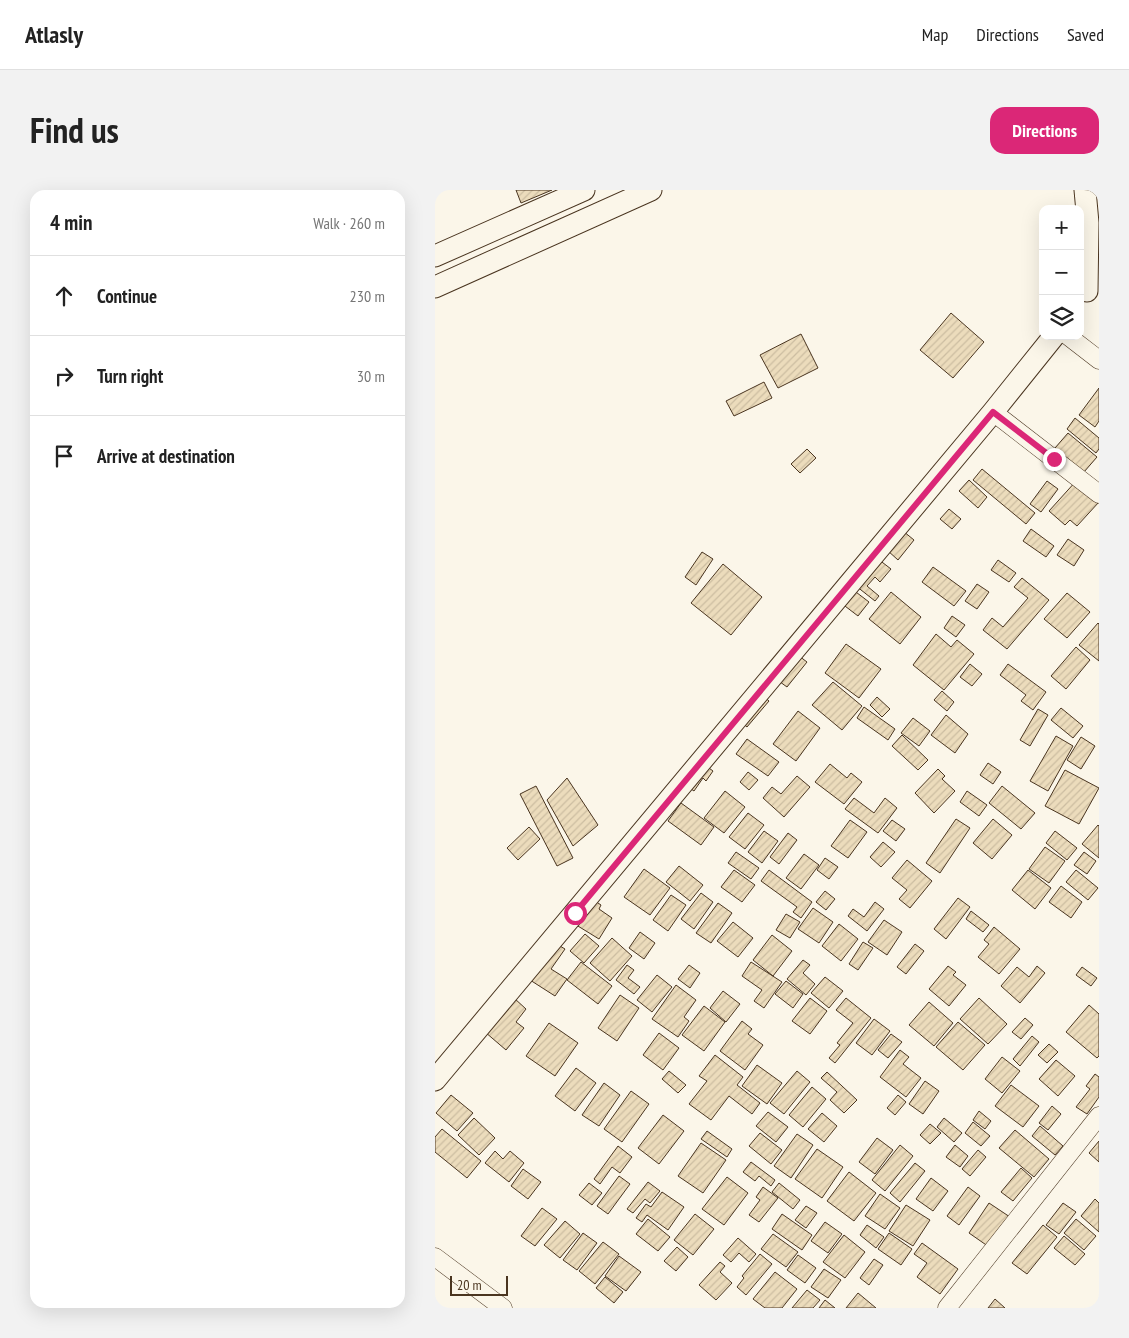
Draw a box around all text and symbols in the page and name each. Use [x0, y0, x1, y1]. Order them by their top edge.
text: Atlasly [25, 19, 83, 50]
text: Map [922, 23, 948, 46]
text: Directions [976, 23, 1039, 46]
text: Saved [1067, 23, 1104, 46]
text: Find us [30, 107, 119, 153]
button: Directions [990, 107, 1099, 154]
map controls [1039, 205, 1084, 340]
button: + [1039, 205, 1084, 250]
text: 4 min [50, 209, 92, 236]
text: Walk · 260 m [313, 213, 385, 233]
button: − [1039, 250, 1084, 295]
icon: ahead [50, 282, 78, 310]
text: Continue [97, 284, 157, 308]
text: 230 m [350, 286, 385, 306]
button: layers [1039, 295, 1084, 340]
icon: right [50, 362, 78, 390]
text: Turn right [97, 364, 163, 388]
text: 30 m [357, 366, 385, 386]
icon: arrive [50, 442, 78, 470]
text: Arrive at destination [97, 444, 235, 468]
route end [1043, 448, 1066, 471]
route start [564, 902, 587, 925]
scale bar [450, 1273, 507, 1296]
text: 20 m [457, 1276, 482, 1294]

